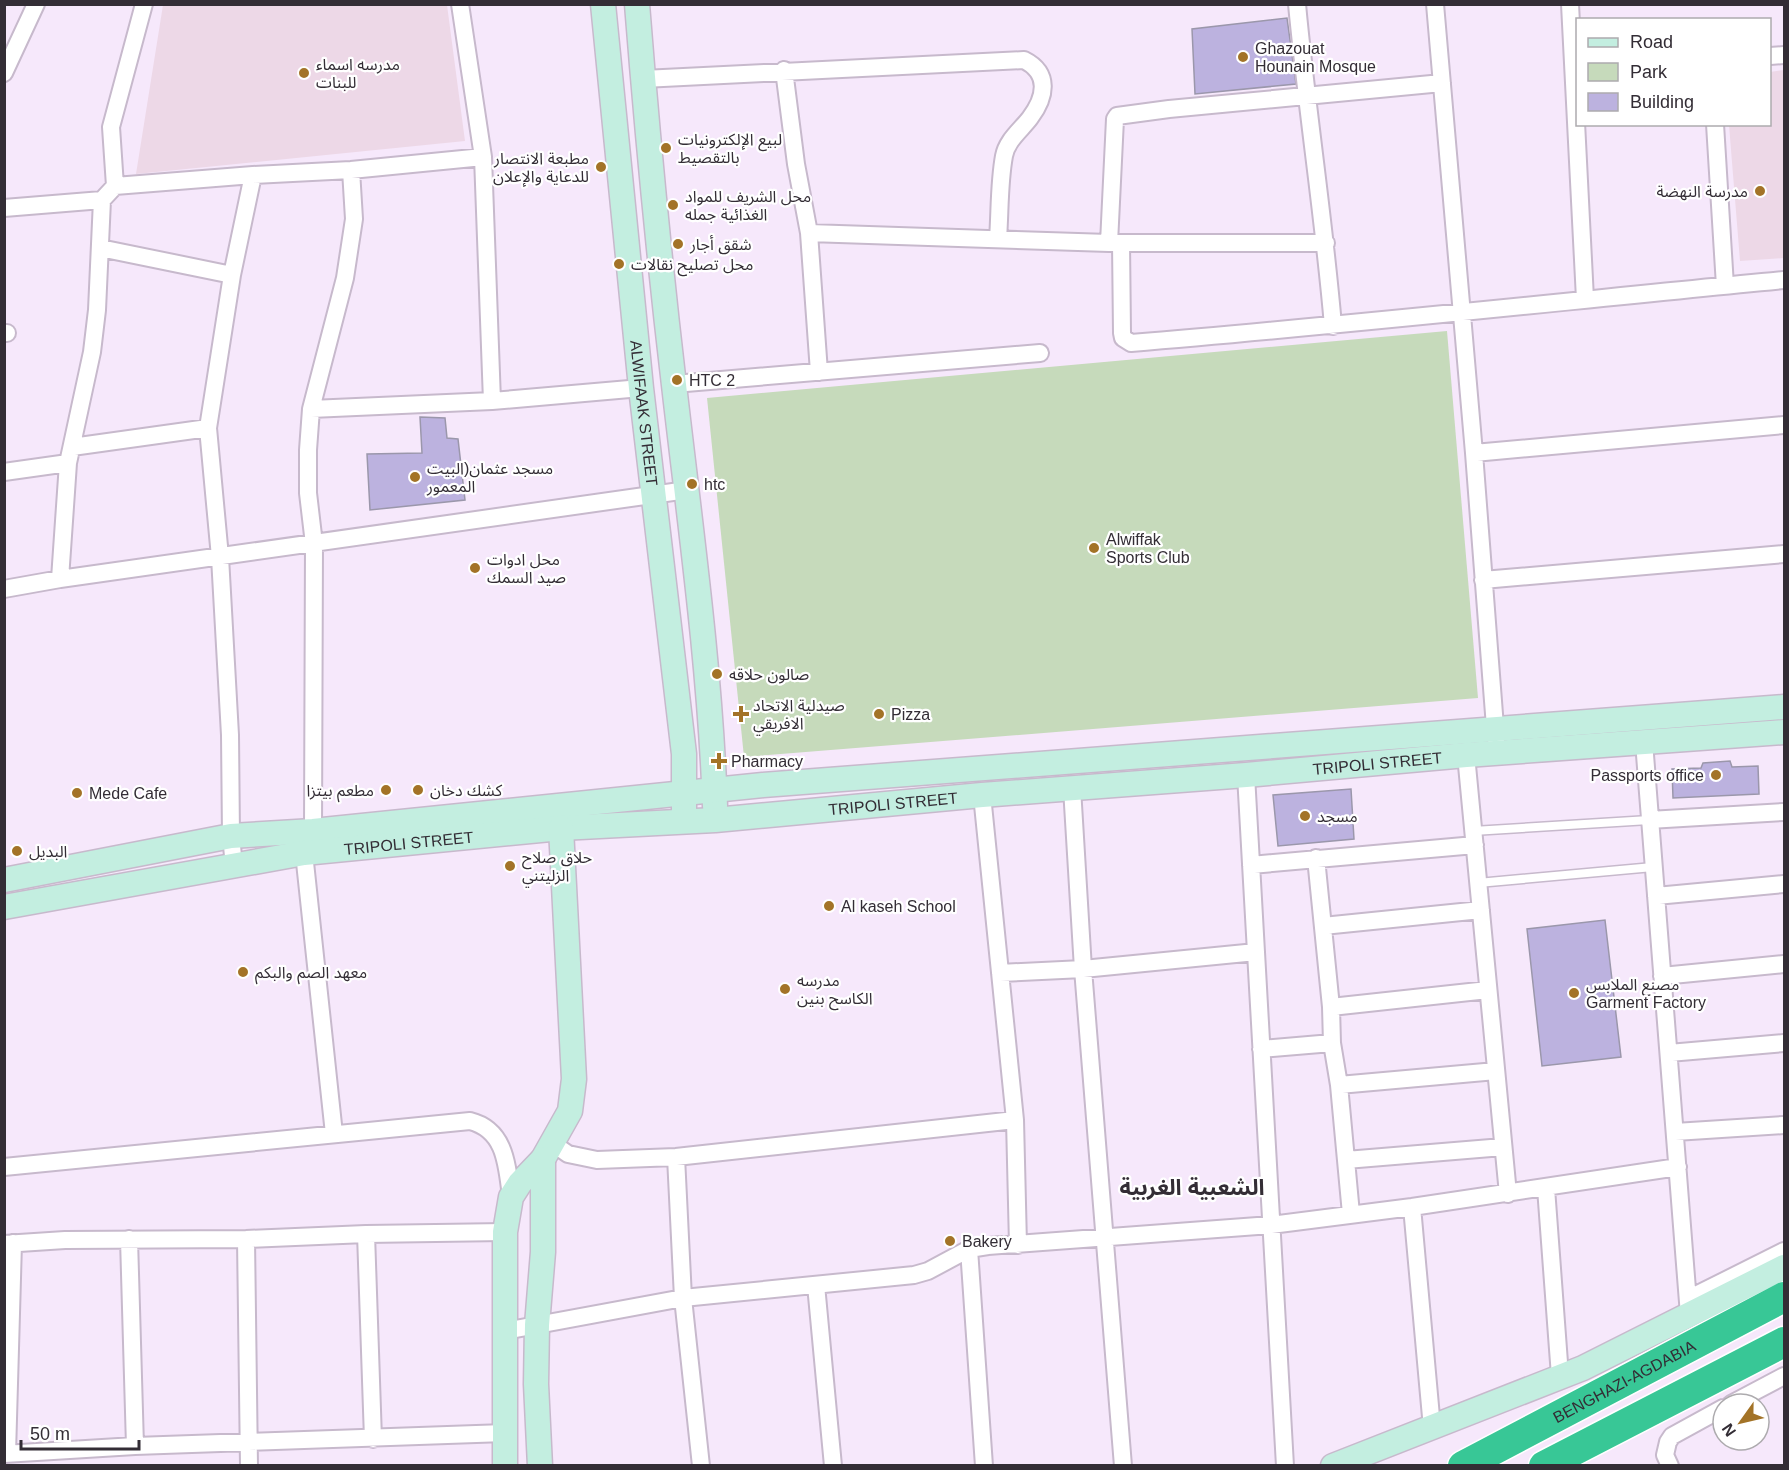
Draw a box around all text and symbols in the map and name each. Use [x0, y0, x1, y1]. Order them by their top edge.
legend [1576, 18, 1771, 126]
text: Road [1630, 32, 1673, 52]
place label: Ghazouat Hounain Mosque [1255, 40, 1376, 75]
marker: Ghazouat Hounain Mosque [1236, 50, 1250, 64]
place label: مدرسه اسماء للبنات [316, 56, 400, 91]
text: Park [1630, 62, 1668, 82]
marker: مدرسه اسماء للبنات [297, 66, 311, 80]
text: Building [1630, 92, 1694, 112]
place label: لبيع الإلكترونيات بالتقصيط [678, 131, 782, 166]
marker: لبيع الإلكترونيات بالتقصيط [659, 141, 673, 155]
place label: مطبعة الانتصار للدعاية والإعلان [493, 150, 589, 187]
marker: مطبعة الانتصار للدعاية والإعلان [594, 160, 608, 174]
place label: مدرسة النهضة [1656, 183, 1748, 201]
marker: مدرسة النهضة [1753, 184, 1767, 198]
place label: محل الشريف للمواد الغذائية جمله [685, 188, 811, 223]
marker: محل الشريف للمواد الغذائية جمله [666, 198, 680, 212]
place label: شقق أجار [689, 235, 752, 255]
marker: شقق أجار [671, 237, 685, 251]
place label: محل تصليح نقالات [631, 256, 753, 277]
marker: محل تصليح نقالات [612, 257, 626, 271]
street label: ALWIFAAK STREET [627, 339, 660, 487]
place label: HTC 2 [689, 372, 735, 389]
marker: HTC 2 [670, 373, 684, 387]
place label: مسجد عثمان(البيت المعمور [426, 460, 553, 496]
marker: مسجد عثمان(البيت المعمور [408, 470, 422, 484]
place label: htc [704, 476, 725, 493]
marker: htc [685, 477, 699, 491]
place label: Alwiffak Sports Club [1106, 531, 1190, 566]
marker: Alwiffak Sports Club [1087, 541, 1101, 555]
place label: محل ادوات صيد السمك [487, 551, 566, 586]
marker: محل ادوات صيد السمك [468, 561, 482, 575]
place label: صالون حلاقه [729, 666, 809, 684]
marker: صالون حلاقه [710, 667, 724, 681]
place label: صيدلية الاتحاد الافريقي [753, 697, 845, 736]
place label: Pizza [891, 706, 930, 723]
marker: صيدلية الاتحاد الافريقي [734, 707, 748, 721]
marker: Pizza [872, 707, 886, 721]
street label: TRIPOLI STREET [1312, 749, 1443, 778]
place label: Pharmacy [731, 753, 803, 770]
marker: Pharmacy [712, 754, 726, 768]
place label: Passports office [1590, 767, 1704, 784]
marker: Passports office [1709, 768, 1723, 782]
place label: مطعم بيتزا [306, 782, 374, 803]
place label: كشك دخان [430, 782, 502, 800]
marker: مطعم بيتزا [379, 783, 393, 797]
marker: كشك دخان [411, 783, 425, 797]
place label: Mede Cafe [89, 785, 167, 802]
marker: Mede Cafe [70, 786, 84, 800]
street label: TRIPOLI STREET [828, 789, 959, 818]
place label: مسجد [1317, 808, 1358, 825]
marker: مسجد [1298, 809, 1312, 823]
street label: TRIPOLI STREET [343, 829, 474, 858]
place label: البديل [29, 843, 67, 861]
marker: البديل [10, 844, 24, 858]
place label: حلاق صلاح الزليتني [522, 849, 592, 888]
marker: حلاق صلاح الزليتني [503, 859, 517, 873]
place label: Al kaseh School [841, 898, 956, 915]
marker: Al kaseh School [822, 899, 836, 913]
place label: معهد الصم والبكم [255, 964, 367, 985]
marker: معهد الصم والبكم [236, 965, 250, 979]
place label: مدرسه الكاسح بنين [797, 972, 873, 1011]
place label: مصنع الملابس Garment Factory [1586, 976, 1706, 1011]
marker: مدرسه الكاسح بنين [778, 982, 792, 996]
marker: مصنع الملابس Garment Factory [1567, 986, 1581, 1000]
district label: الشعبية الغربية [1119, 1175, 1265, 1200]
place label: Bakery [962, 1233, 1012, 1250]
marker: Bakery [943, 1234, 957, 1248]
street label: BENGHAZI-AGDABIA [1550, 1337, 1699, 1426]
north arrow [1711, 1392, 1771, 1452]
scale bar [21, 1413, 140, 1451]
text: N [1719, 1421, 1739, 1440]
text: 50 m [30, 1424, 70, 1444]

